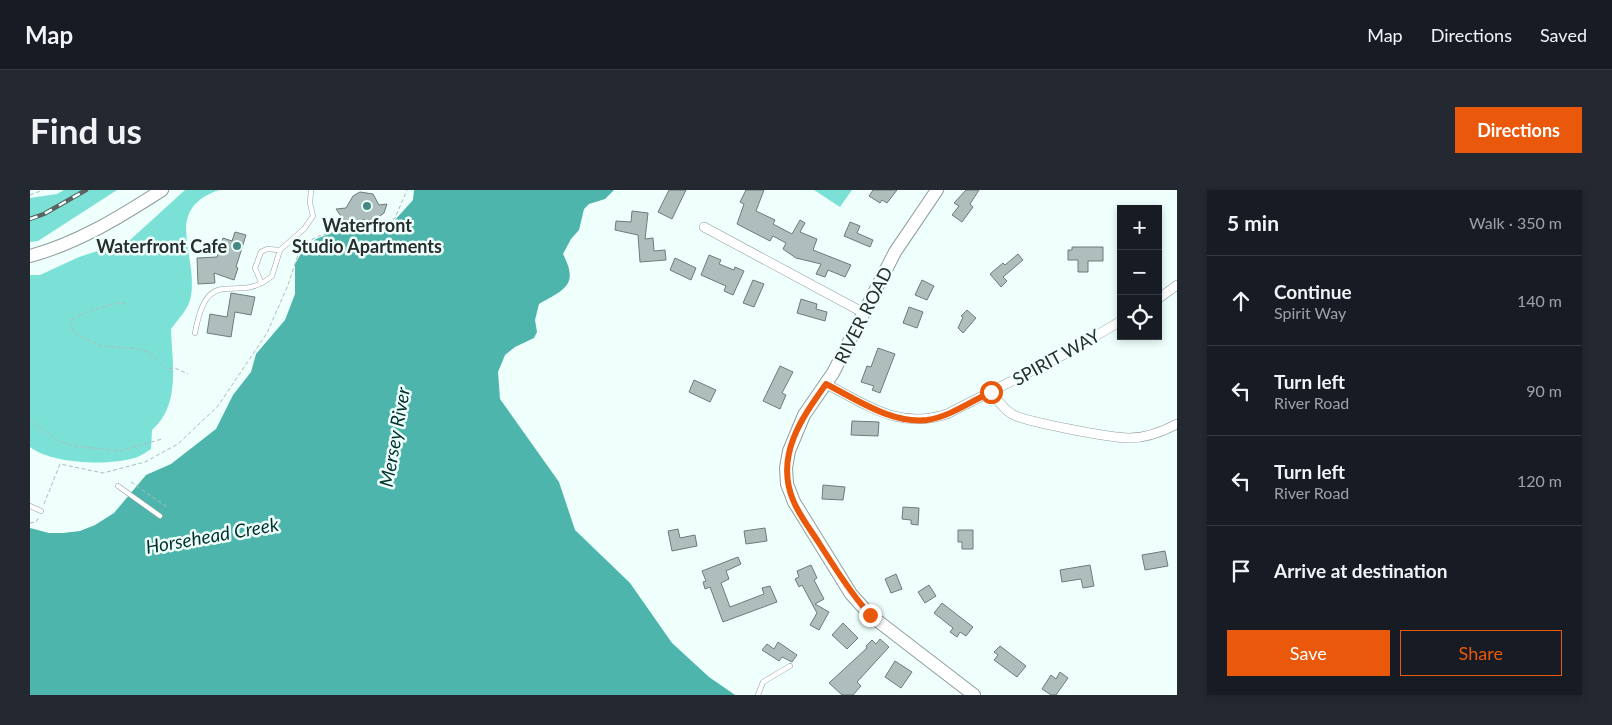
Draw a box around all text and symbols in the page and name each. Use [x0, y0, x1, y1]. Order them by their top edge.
text: Map [25, 20, 73, 49]
text: Map [1367, 24, 1403, 46]
text: Directions [1431, 24, 1512, 46]
text: Saved [1540, 24, 1587, 46]
button: Directions [1455, 107, 1582, 153]
text: Find us [30, 109, 142, 151]
marker: Waterfront Studio Apartments [361, 200, 373, 212]
map controls [1117, 205, 1162, 340]
button: + [1117, 205, 1162, 250]
text: 5 min [1227, 210, 1279, 235]
text: Walk · 350 m [1469, 213, 1562, 232]
place label: Waterfront Studio Apartments [292, 214, 442, 257]
place label: Waterfront Cafe [96, 235, 227, 257]
marker: Waterfront Cafe [231, 240, 243, 252]
button: − [1117, 250, 1162, 295]
street label: RIVER ROAD [829, 263, 897, 367]
text: Continue [1274, 280, 1352, 303]
icon: ahead [1227, 287, 1255, 315]
text: 140 m [1517, 291, 1562, 310]
button: locate [1117, 295, 1162, 340]
text: Spirit Way [1274, 303, 1346, 322]
street label: SPIRIT WAY [1009, 324, 1104, 390]
text: Turn left [1274, 370, 1345, 393]
icon: left [1227, 377, 1255, 405]
route start [980, 381, 1003, 404]
text: 90 m [1526, 381, 1562, 400]
water label: Mersey River [374, 385, 414, 489]
text: River Road [1274, 393, 1349, 412]
text: Turn left [1274, 460, 1345, 483]
icon: left [1227, 467, 1255, 495]
text: 120 m [1517, 471, 1562, 490]
text: River Road [1274, 483, 1349, 502]
water label: Horsehead Creek [144, 512, 281, 558]
icon: arrive [1227, 557, 1255, 585]
text: Arrive at destination [1274, 559, 1447, 582]
route end [859, 604, 882, 627]
button: Save [1227, 630, 1390, 676]
button: Share [1400, 630, 1562, 676]

